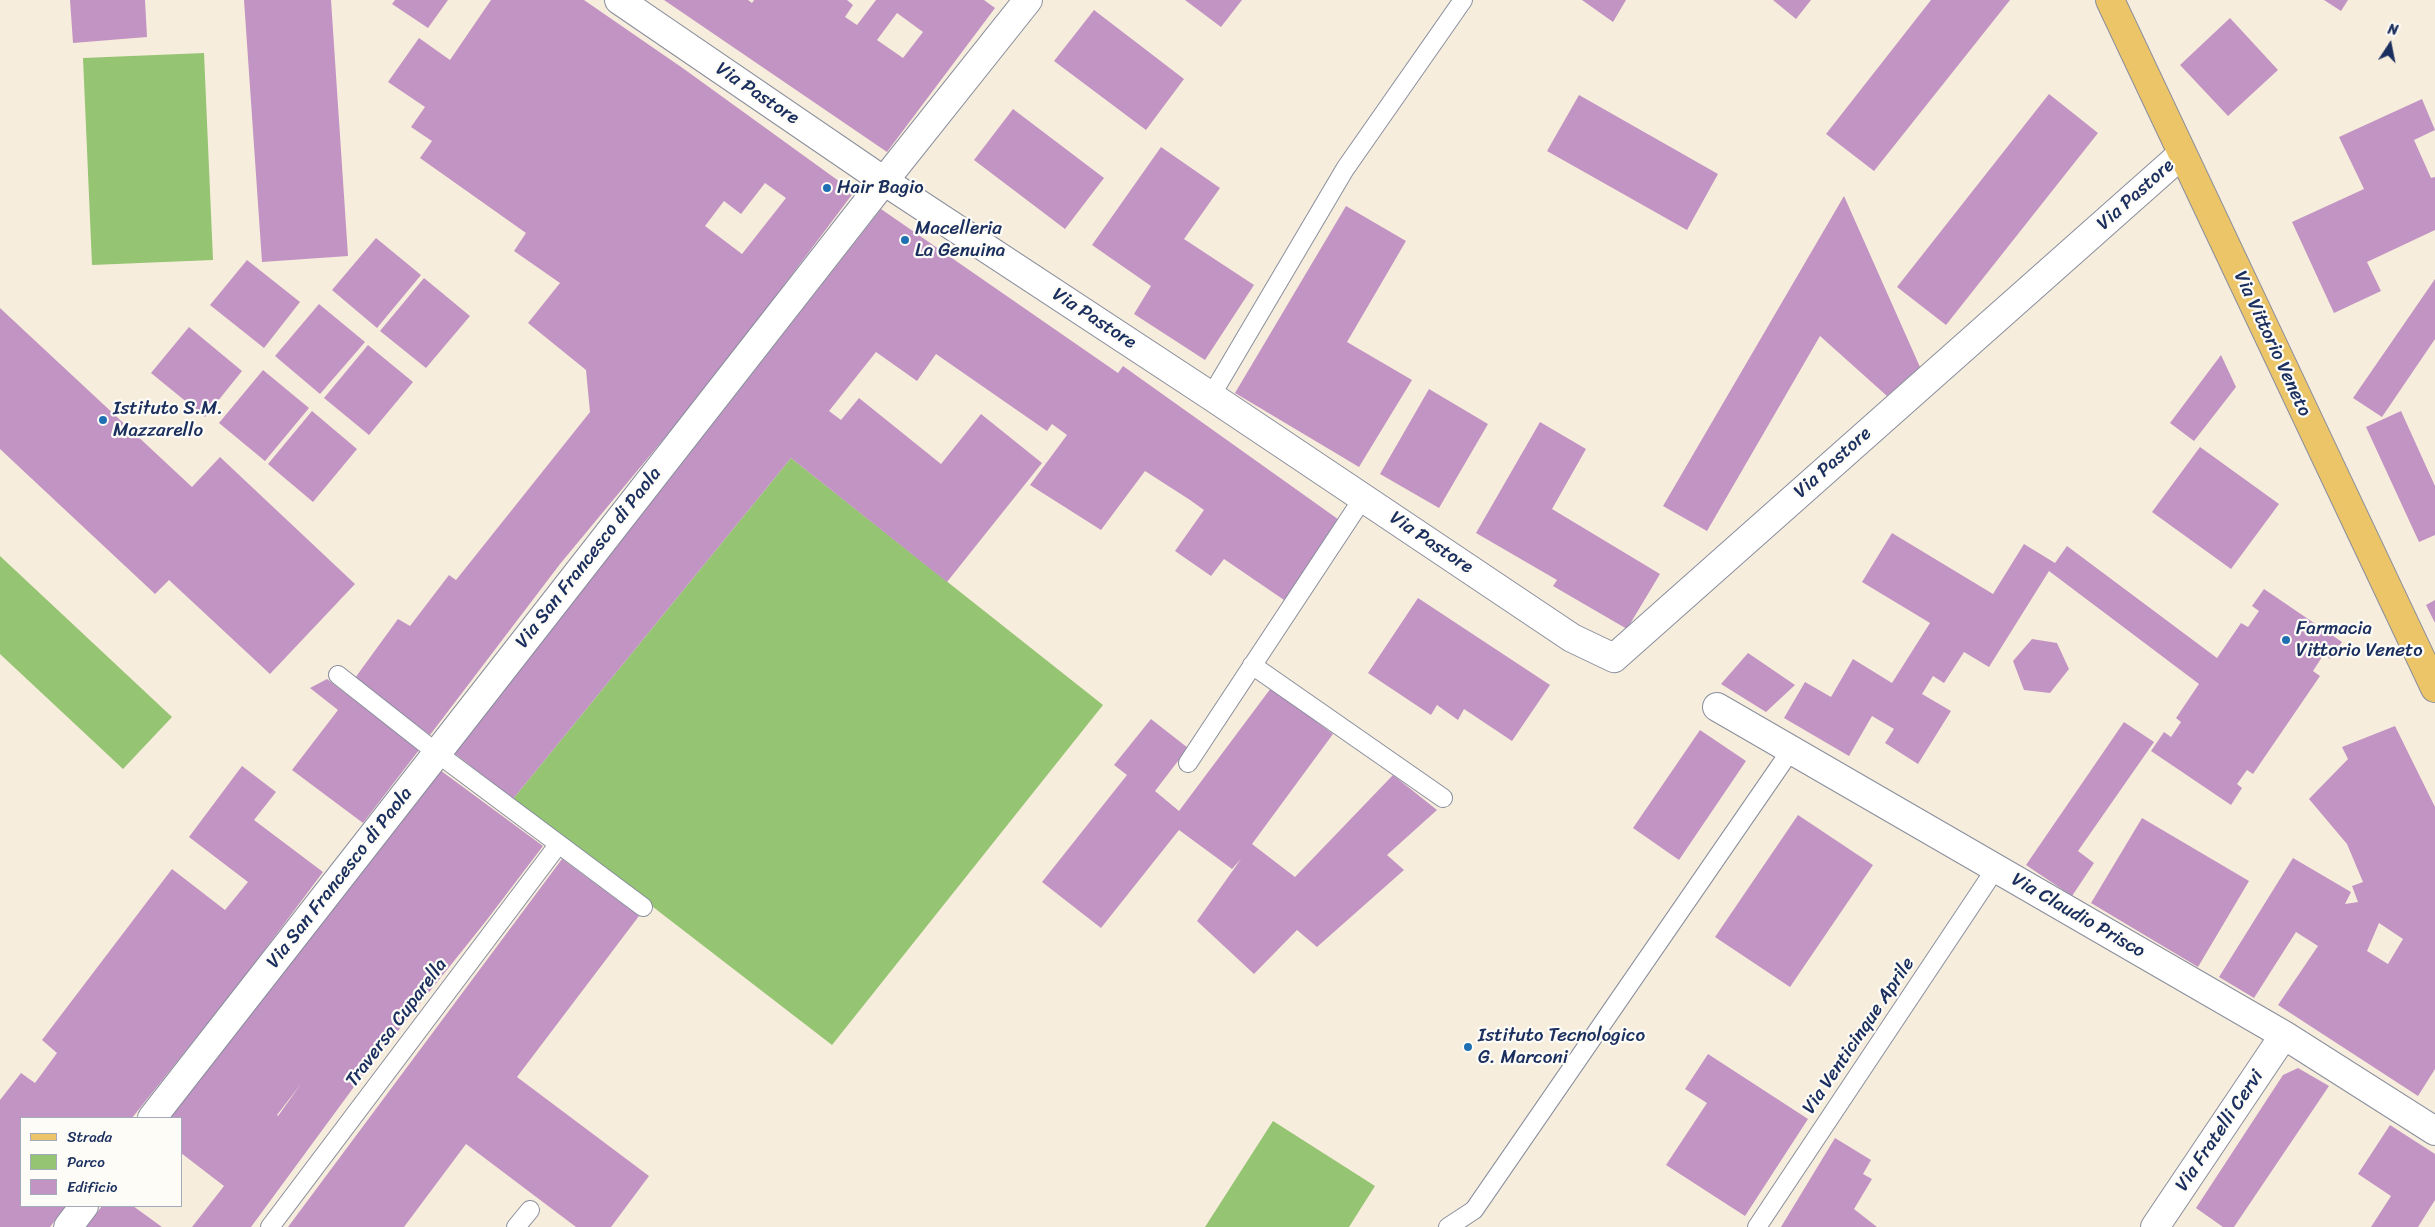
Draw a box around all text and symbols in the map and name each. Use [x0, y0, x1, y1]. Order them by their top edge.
text: N [2386, 17, 2400, 43]
north arrow [2365, 20, 2415, 70]
street label: Via Pastore [711, 58, 803, 130]
street label: Via Pastore [2093, 155, 2179, 235]
place label: Hair Bagio [837, 177, 924, 199]
marker: Hair Bagio [821, 182, 833, 194]
place label: Macelleria La Genuina [915, 218, 1005, 262]
marker: Macelleria La Genuina [899, 234, 911, 246]
street label: Via Vittorio Veneto [2228, 268, 2316, 420]
street label: Via Pastore [1048, 283, 1140, 355]
place label: Istituto S.M. Mazzarello [113, 398, 223, 442]
marker: Istituto S.M. Mazzarello [97, 414, 109, 426]
street label: Via Pastore [1790, 423, 1876, 503]
street label: Via San Francesco di Paola [511, 463, 667, 653]
street label: Via Pastore [1385, 507, 1477, 579]
place label: Farmacia Vittorio Veneto [2296, 618, 2423, 662]
marker: Farmacia Vittorio Veneto [2280, 634, 2292, 646]
street label: Via San Francesco di Paola [262, 783, 418, 973]
street label: Via Claudio Prisco [2007, 869, 2149, 963]
street label: Via Venticinque Aprile [1798, 953, 1920, 1119]
street label: Traversa Cuparella [341, 954, 453, 1092]
place label: Istituto Tecnologico G. Marconi [1478, 1025, 1645, 1069]
marker: Istituto Tecnologico G. Marconi [1462, 1041, 1474, 1053]
street label: Via Fratelli Cervi [2171, 1066, 2269, 1196]
legend [20, 1117, 182, 1207]
text: Strada [67, 1124, 112, 1150]
text: Parco [67, 1149, 105, 1175]
text: Edificio [67, 1174, 118, 1200]

